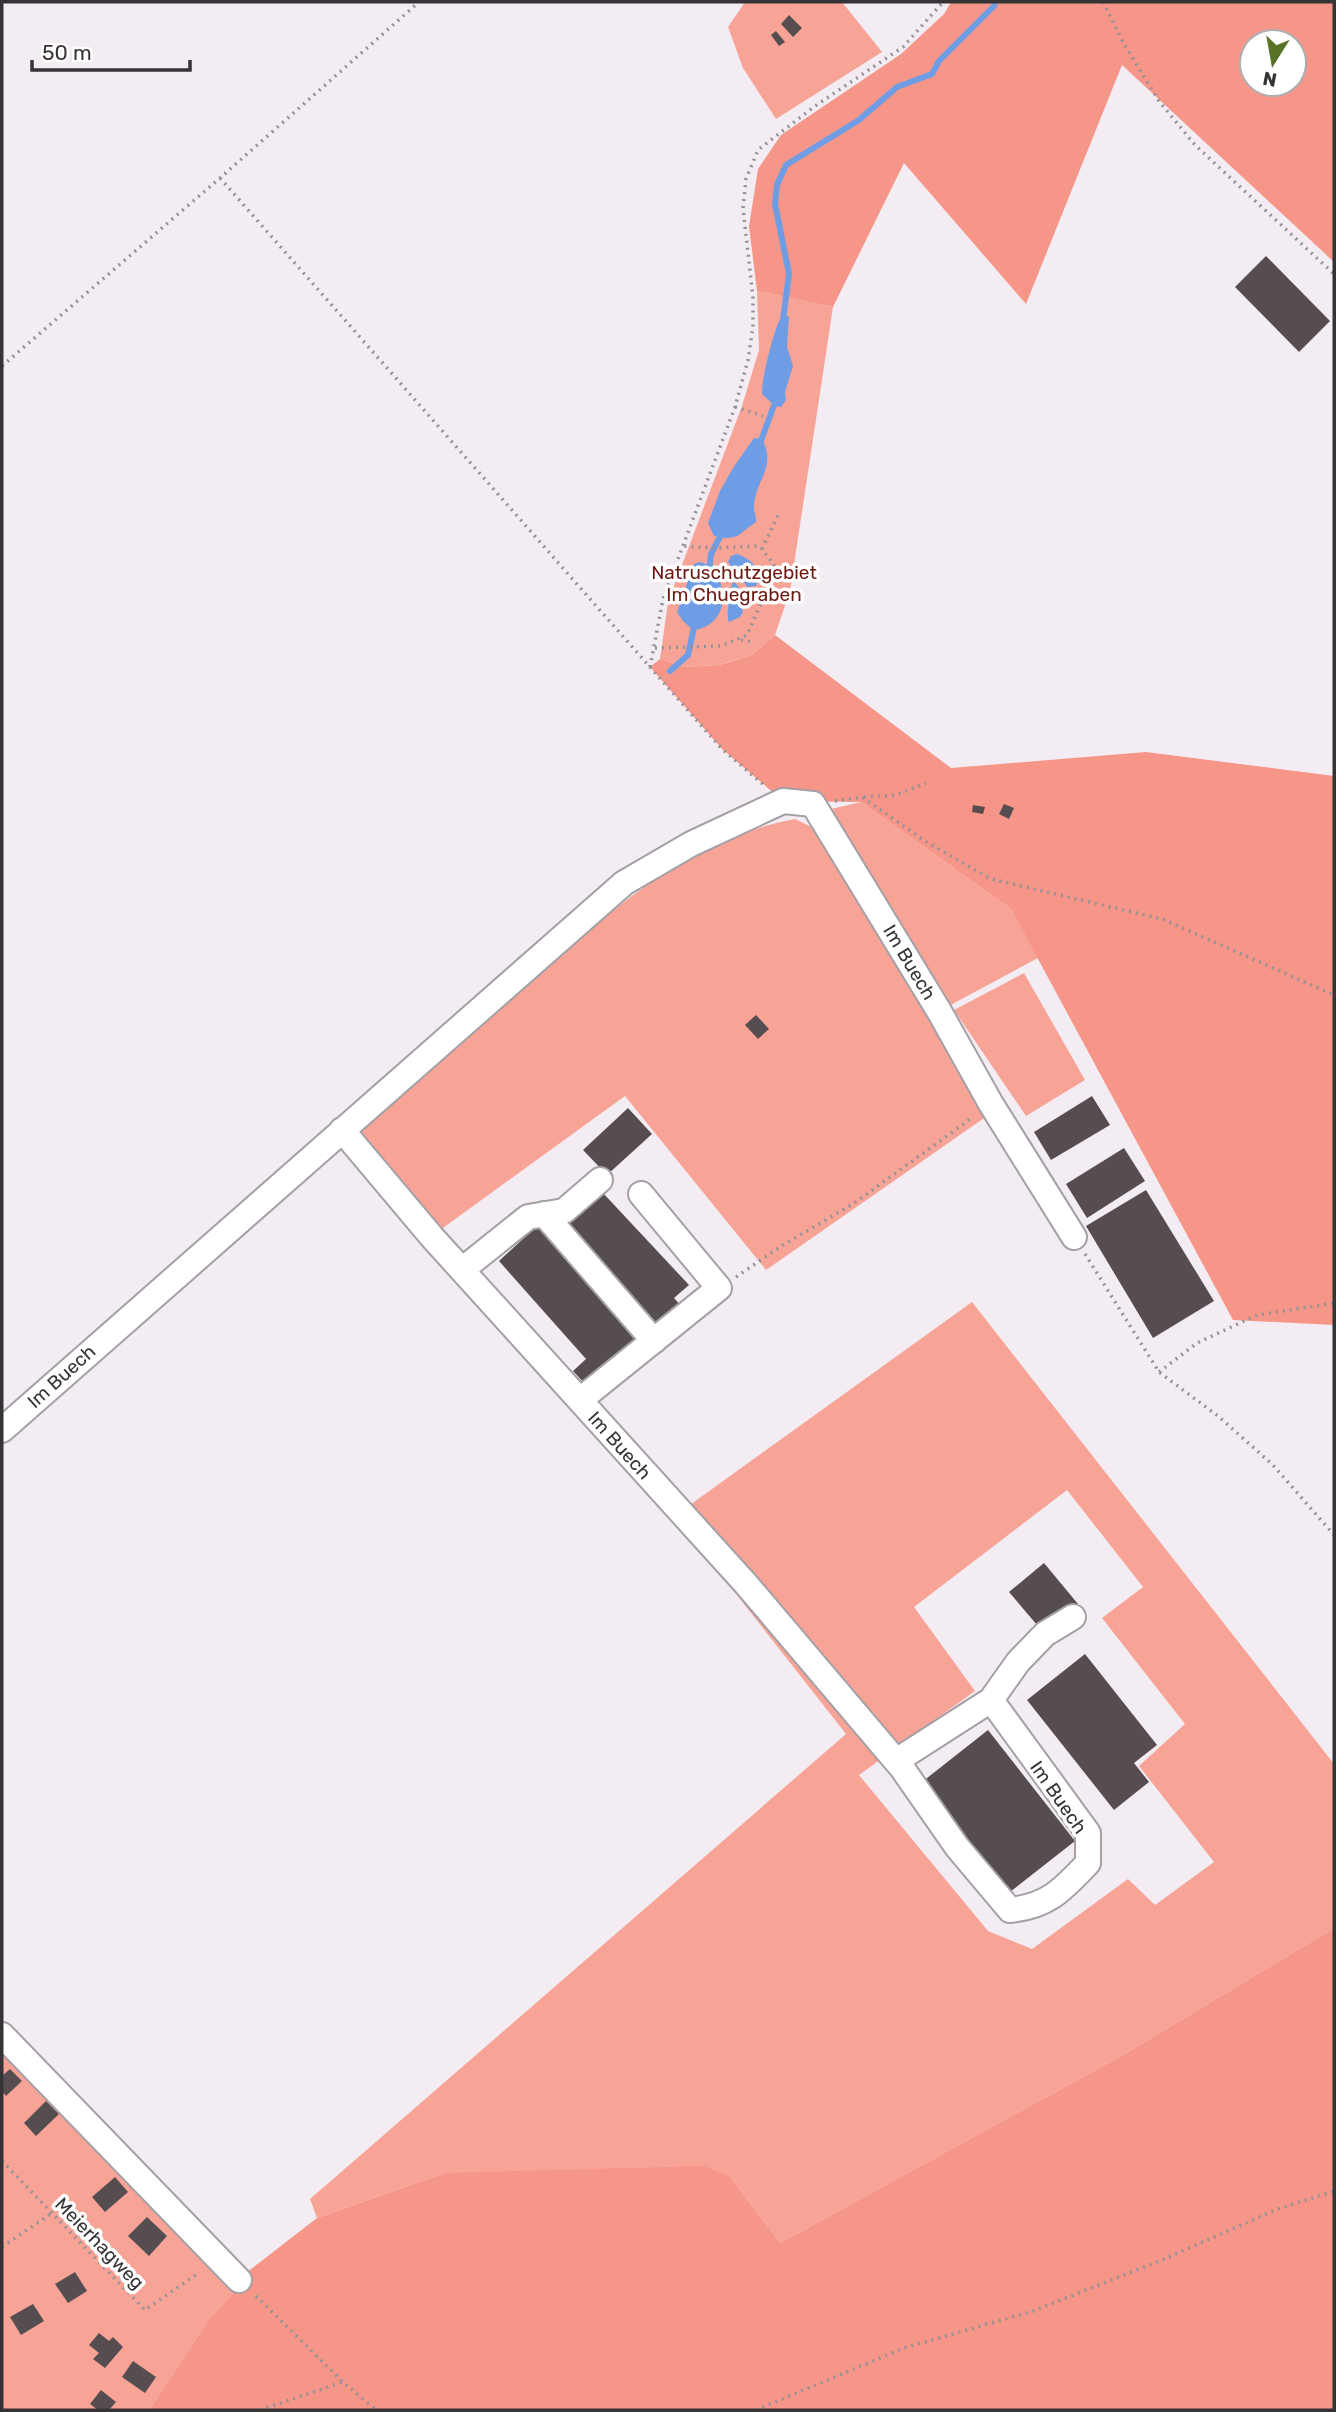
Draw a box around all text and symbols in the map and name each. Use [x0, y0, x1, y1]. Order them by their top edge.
scale bar [32, 28, 189, 72]
north arrow [1238, 28, 1308, 98]
text: 50 m [42, 40, 92, 65]
text: N [1261, 67, 1279, 92]
park label: Natruschutzgebiet Im Chuegraben [651, 561, 817, 606]
street label: Im Buech [878, 921, 941, 1004]
street label: Im Buech [23, 1340, 100, 1413]
street label: Im Buech [583, 1407, 656, 1484]
street label: Im Buech [1025, 1756, 1092, 1838]
street label: Meierhagweg [50, 2193, 149, 2294]

